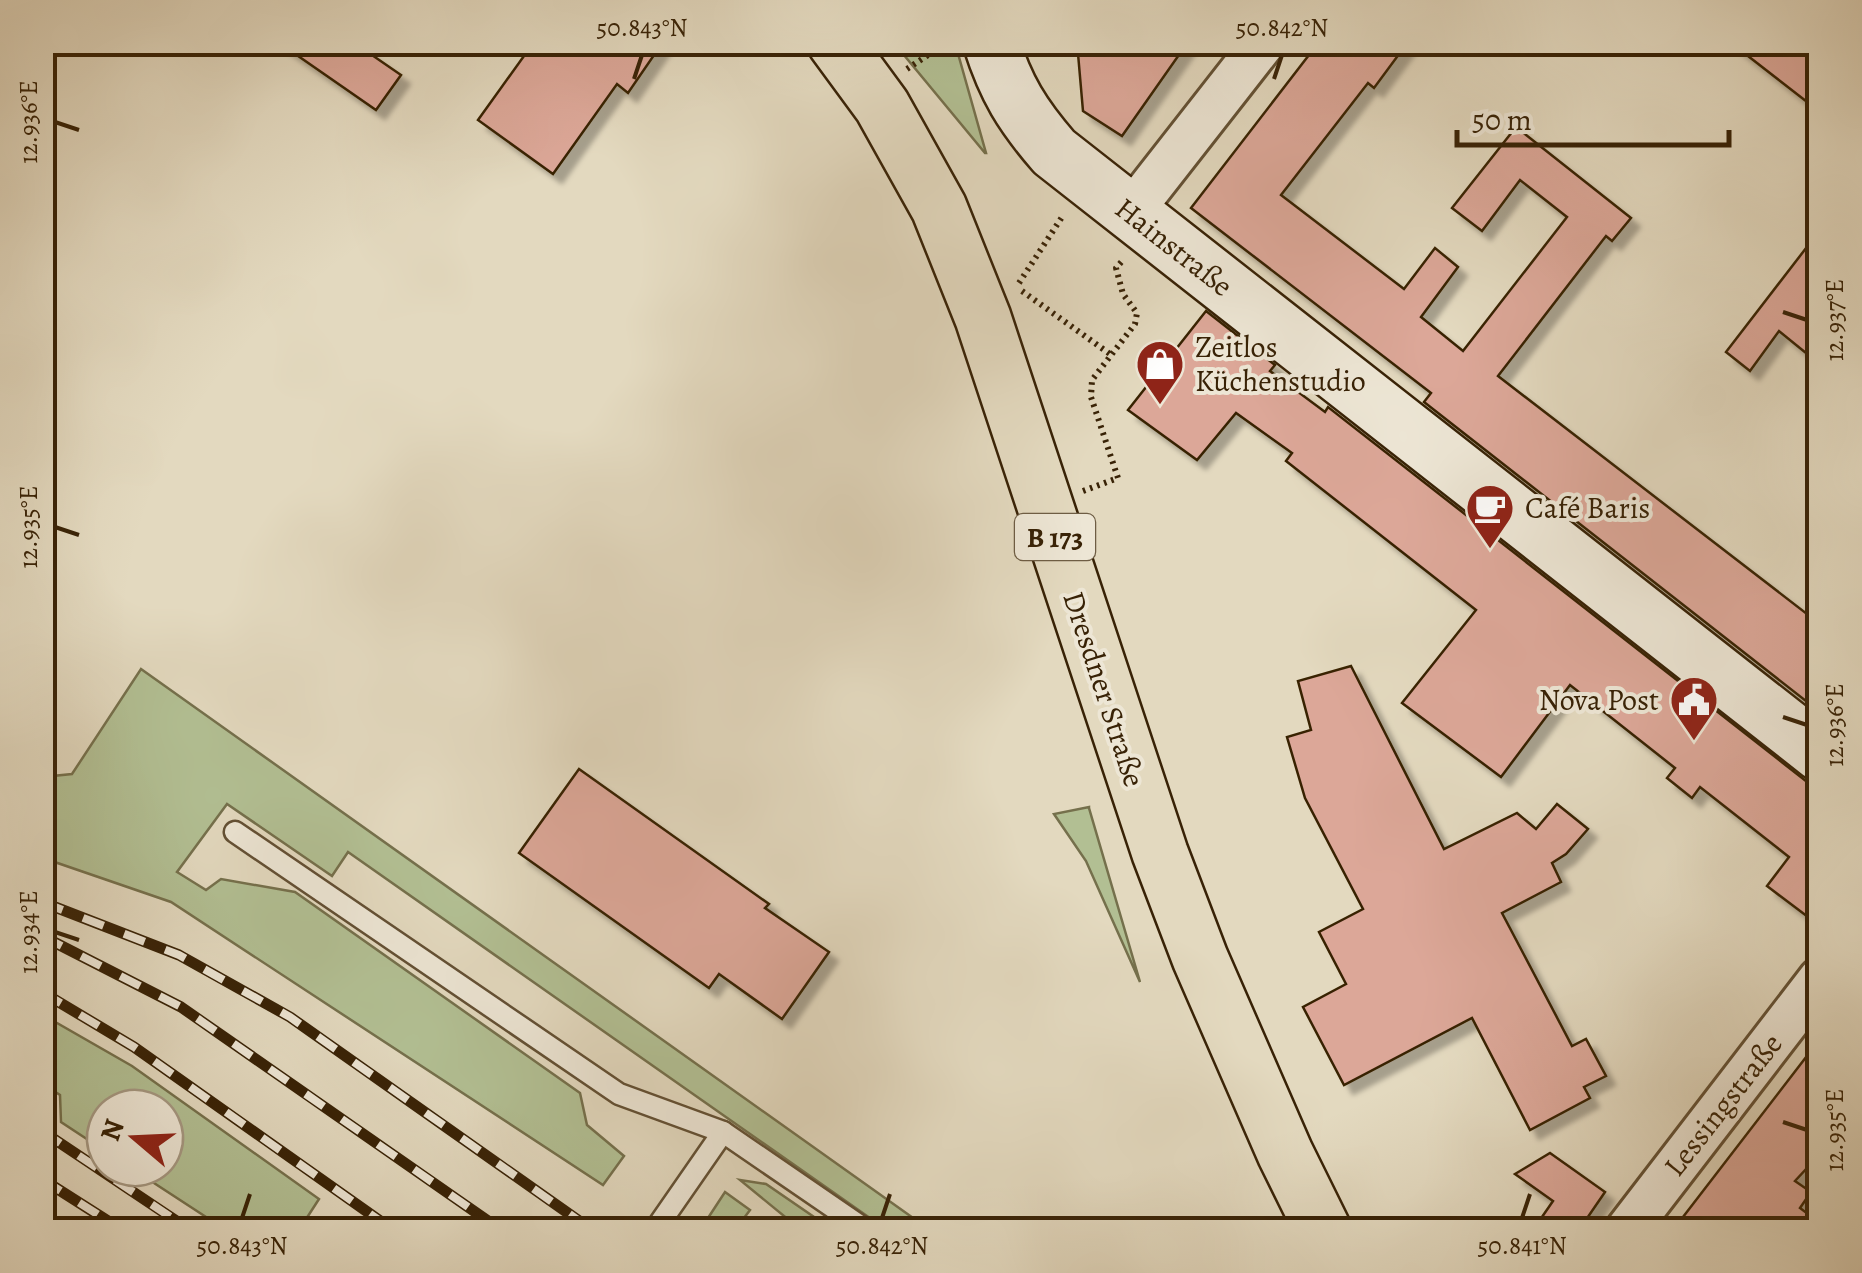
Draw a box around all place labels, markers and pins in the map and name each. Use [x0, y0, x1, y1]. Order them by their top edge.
place label: Zeitlos Küchenstudio [1195, 327, 1366, 401]
shop icon: Zeitlos Küchenstudio [1134, 338, 1186, 406]
cafe icon: Café Baris [1464, 482, 1516, 550]
place label: Café Baris [1525, 488, 1650, 528]
public building icon: Nova Post [1668, 674, 1720, 742]
place label: Nova Post [1539, 680, 1659, 720]

